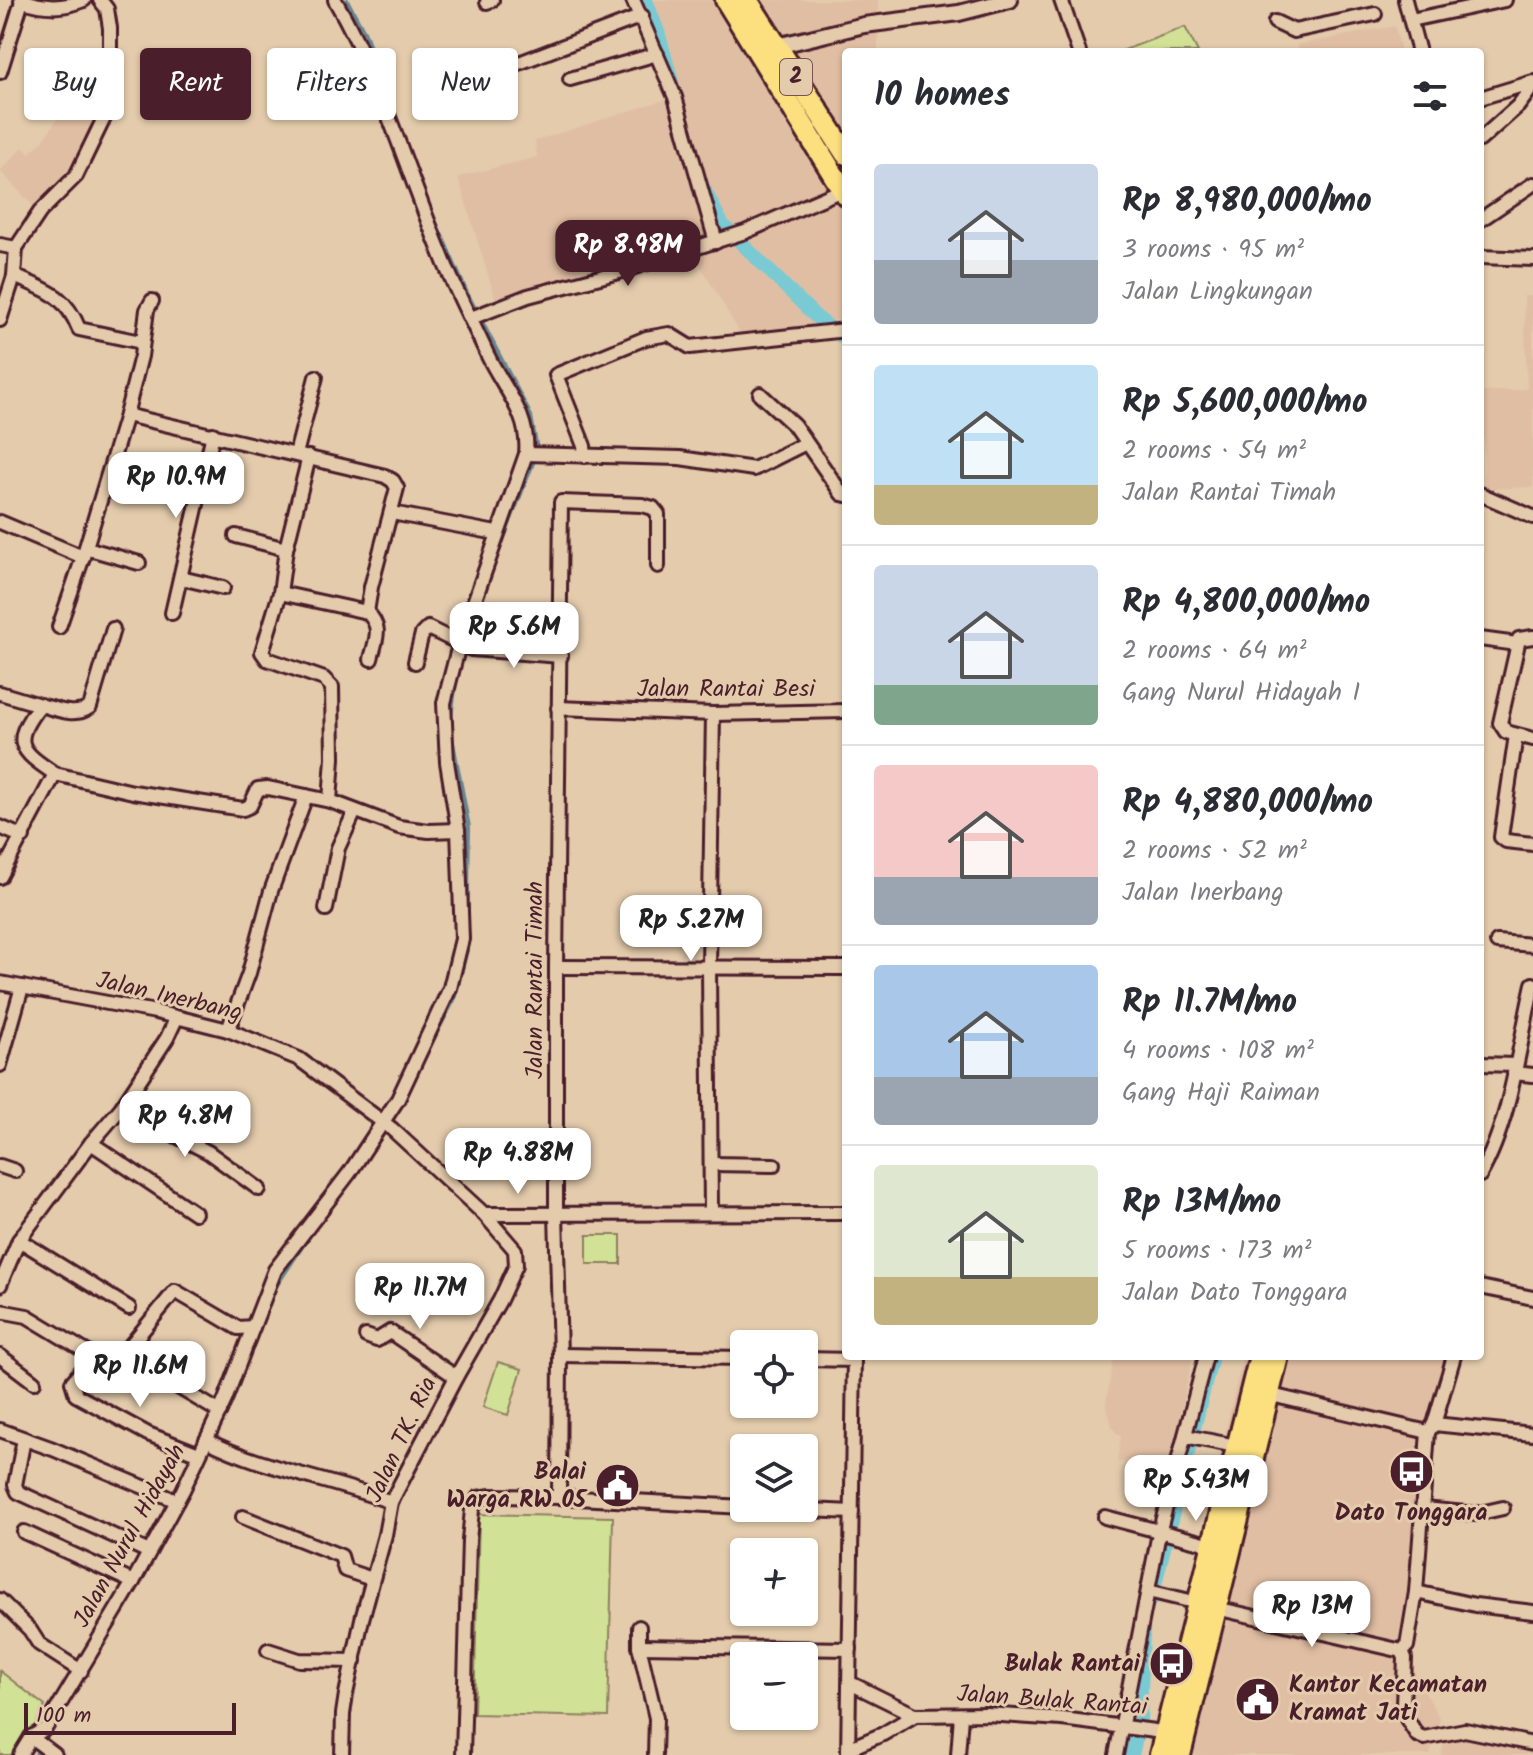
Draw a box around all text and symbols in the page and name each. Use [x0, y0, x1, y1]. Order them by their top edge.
chip: Buy [24, 48, 124, 120]
chip: Rent [140, 48, 251, 120]
chip: Filters [267, 48, 396, 120]
chip: New [412, 48, 518, 120]
road number: 2 [780, 59, 812, 95]
text: 10 homes [874, 69, 1010, 123]
icon: filters [1408, 74, 1452, 118]
text: Rp 8,980,000/mo [1122, 175, 1372, 229]
icon: home [938, 196, 1034, 292]
pin: Rp 8.98M [545, 220, 711, 288]
text: Rp 8.98M [573, 225, 683, 267]
text: 3 rooms · 95 m² [1122, 229, 1304, 271]
text: Jalan Lingkungan [1122, 271, 1313, 313]
text: Rp 5,600,000/mo [1122, 376, 1367, 430]
icon: home [938, 397, 1034, 493]
text: 2 rooms · 54 m² [1122, 430, 1306, 472]
pin: Rp 10.9M [93, 452, 259, 520]
text: Rp 10.9M [126, 457, 226, 499]
text: Jalan Rantai Timah [1122, 472, 1336, 514]
text: Rp 4,800,000/mo [1122, 576, 1370, 630]
icon: home [938, 597, 1034, 693]
pin: Rp 5.6M [440, 602, 588, 670]
text: Rp 5.6M [468, 607, 560, 649]
text: 2 rooms · 64 m² [1122, 630, 1306, 672]
street label: Jalan Rantai Besi [637, 670, 816, 709]
text: Gang Nurul Hidayah I [1122, 672, 1360, 714]
text: Rp 4,880,000/mo [1122, 776, 1373, 830]
icon: home [938, 797, 1034, 893]
text: 2 rooms · 52 m² [1122, 830, 1307, 872]
text: Jalan Inerbang [1122, 872, 1284, 914]
street label: Jalan Rantai Timah [516, 881, 555, 1079]
pin: Rp 5.27M [608, 895, 774, 963]
text: Rp 5.27M [638, 900, 744, 942]
street label: Jalan Inerbang [92, 961, 246, 1033]
text: Rp 11.7M/mo [1122, 976, 1297, 1030]
icon: home [938, 997, 1034, 1093]
text: 4 rooms · 108 m² [1122, 1030, 1314, 1072]
text: Gang Haji Raiman [1122, 1072, 1320, 1114]
pin: Rp 4.8M [111, 1091, 259, 1159]
text: Rp 4.8M [138, 1096, 232, 1138]
pin: Rp 4.88M [435, 1128, 601, 1196]
text: Rp 4.88M [463, 1133, 573, 1175]
text: Rp 13M/mo [1122, 1176, 1281, 1230]
icon: home [938, 1197, 1034, 1293]
text: 5 rooms · 173 m² [1122, 1230, 1311, 1272]
pin: Rp 11.7M [337, 1263, 503, 1331]
text: Rp 11.7M [373, 1268, 467, 1310]
text: Jalan Dato Tonggara [1122, 1272, 1348, 1314]
map controls [730, 1330, 818, 1730]
button: locate [730, 1330, 818, 1418]
pin: Rp 11.6M [57, 1341, 223, 1409]
text: Rp 11.6M [92, 1346, 188, 1388]
street label: Jalan TK. Ria [356, 1370, 448, 1510]
button: layers [730, 1434, 818, 1522]
street label: Jalan Nurul Hidayah [63, 1437, 197, 1635]
bus stop icon: Dato Tonggara [1387, 1447, 1435, 1495]
place label: Balai Warga RW 05 [446, 1453, 588, 1520]
pin: Rp 5.43M [1113, 1455, 1279, 1523]
text: Rp 5.43M [1143, 1460, 1250, 1502]
public building icon: Balai Warga RW 05 [593, 1462, 641, 1510]
place label: Dato Tonggara [1335, 1494, 1487, 1533]
button: + [730, 1538, 818, 1626]
pin: Rp 13M [1247, 1581, 1377, 1649]
text: Rp 13M [1271, 1586, 1353, 1628]
bus stop icon: Bulak Rantai [1147, 1640, 1195, 1688]
button: − [730, 1642, 818, 1730]
place label: Bulak Rantai [1004, 1645, 1141, 1684]
place label: Kantor Kecamatan Kramat Jati [1289, 1666, 1487, 1733]
street label: Jalan Bulak Rantai [955, 1675, 1150, 1727]
public building icon: Kantor Kecamatan Kramat Jati [1234, 1675, 1282, 1723]
scale bar [24, 1699, 236, 1735]
text: 100 m [36, 1699, 91, 1734]

